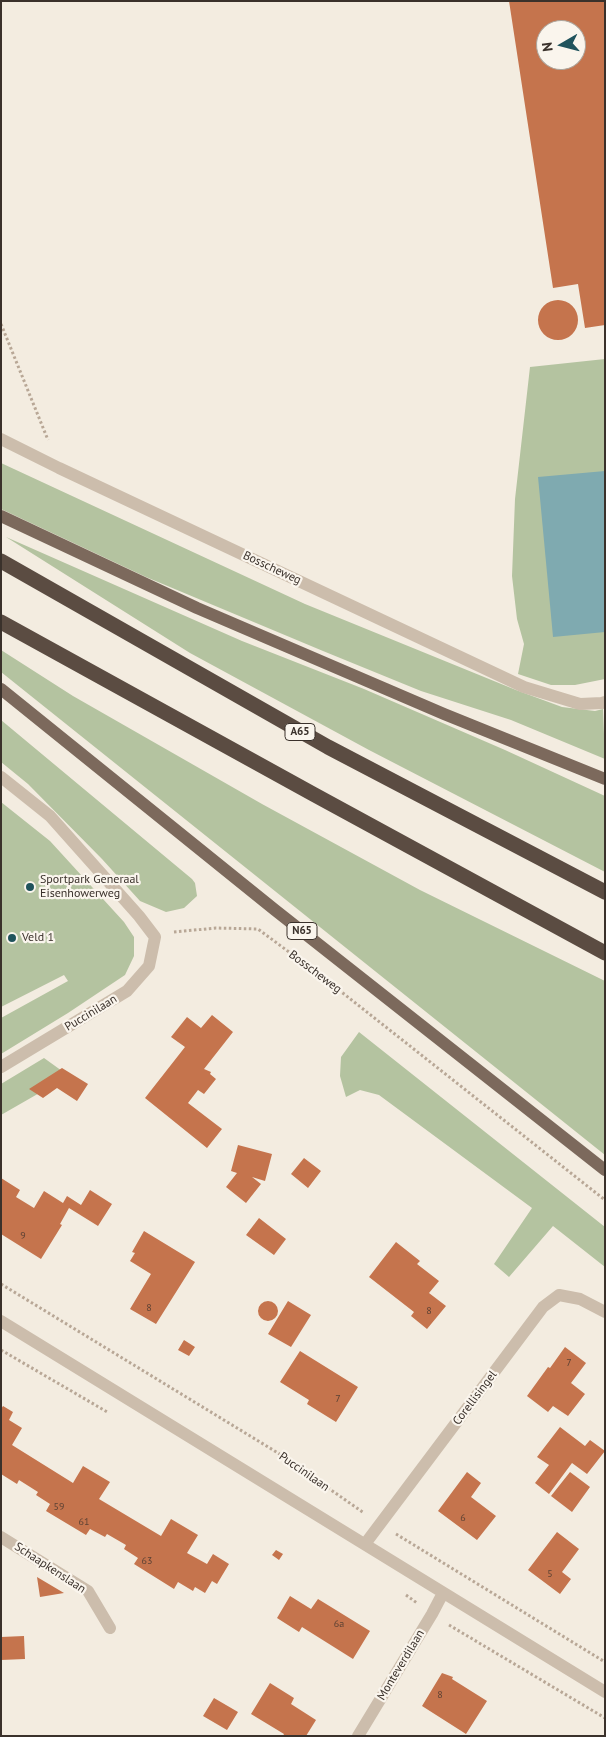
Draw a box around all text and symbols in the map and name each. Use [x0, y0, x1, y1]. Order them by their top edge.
north arrow [536, 20, 586, 70]
text: N [538, 41, 557, 53]
street label: Bosscheweg [241, 548, 303, 588]
road number: A65 [285, 724, 315, 740]
place label: Sportpark Generaal Eisenhowerweg [40, 873, 139, 901]
marker: Sportpark Generaal Eisenhowerweg [24, 881, 36, 893]
road number: N65 [287, 922, 317, 939]
place label: Veld 1 [22, 931, 54, 945]
marker: Veld 1 [6, 932, 18, 944]
street label: Bosscheweg [286, 947, 344, 997]
street label: Puccinilaan [62, 992, 120, 1034]
house number: 9 [20, 1230, 26, 1242]
house number: 8 [146, 1302, 152, 1314]
house number: 8 [426, 1305, 432, 1317]
house number: 7 [566, 1357, 572, 1369]
street label: Corellisingel [450, 1368, 500, 1428]
house number: 7 [335, 1393, 341, 1405]
street label: Puccinilaan [276, 1449, 332, 1495]
house number: 59 [54, 1501, 64, 1513]
house number: 6 [460, 1512, 466, 1524]
house number: 61 [79, 1516, 89, 1528]
street label: Schaapkenslaan [12, 1540, 88, 1596]
house number: 63 [142, 1555, 152, 1567]
house number: 5 [547, 1568, 553, 1580]
house number: 6a [334, 1618, 344, 1630]
street label: Monteverdilaan [374, 1627, 428, 1703]
house number: 8 [437, 1689, 443, 1701]

